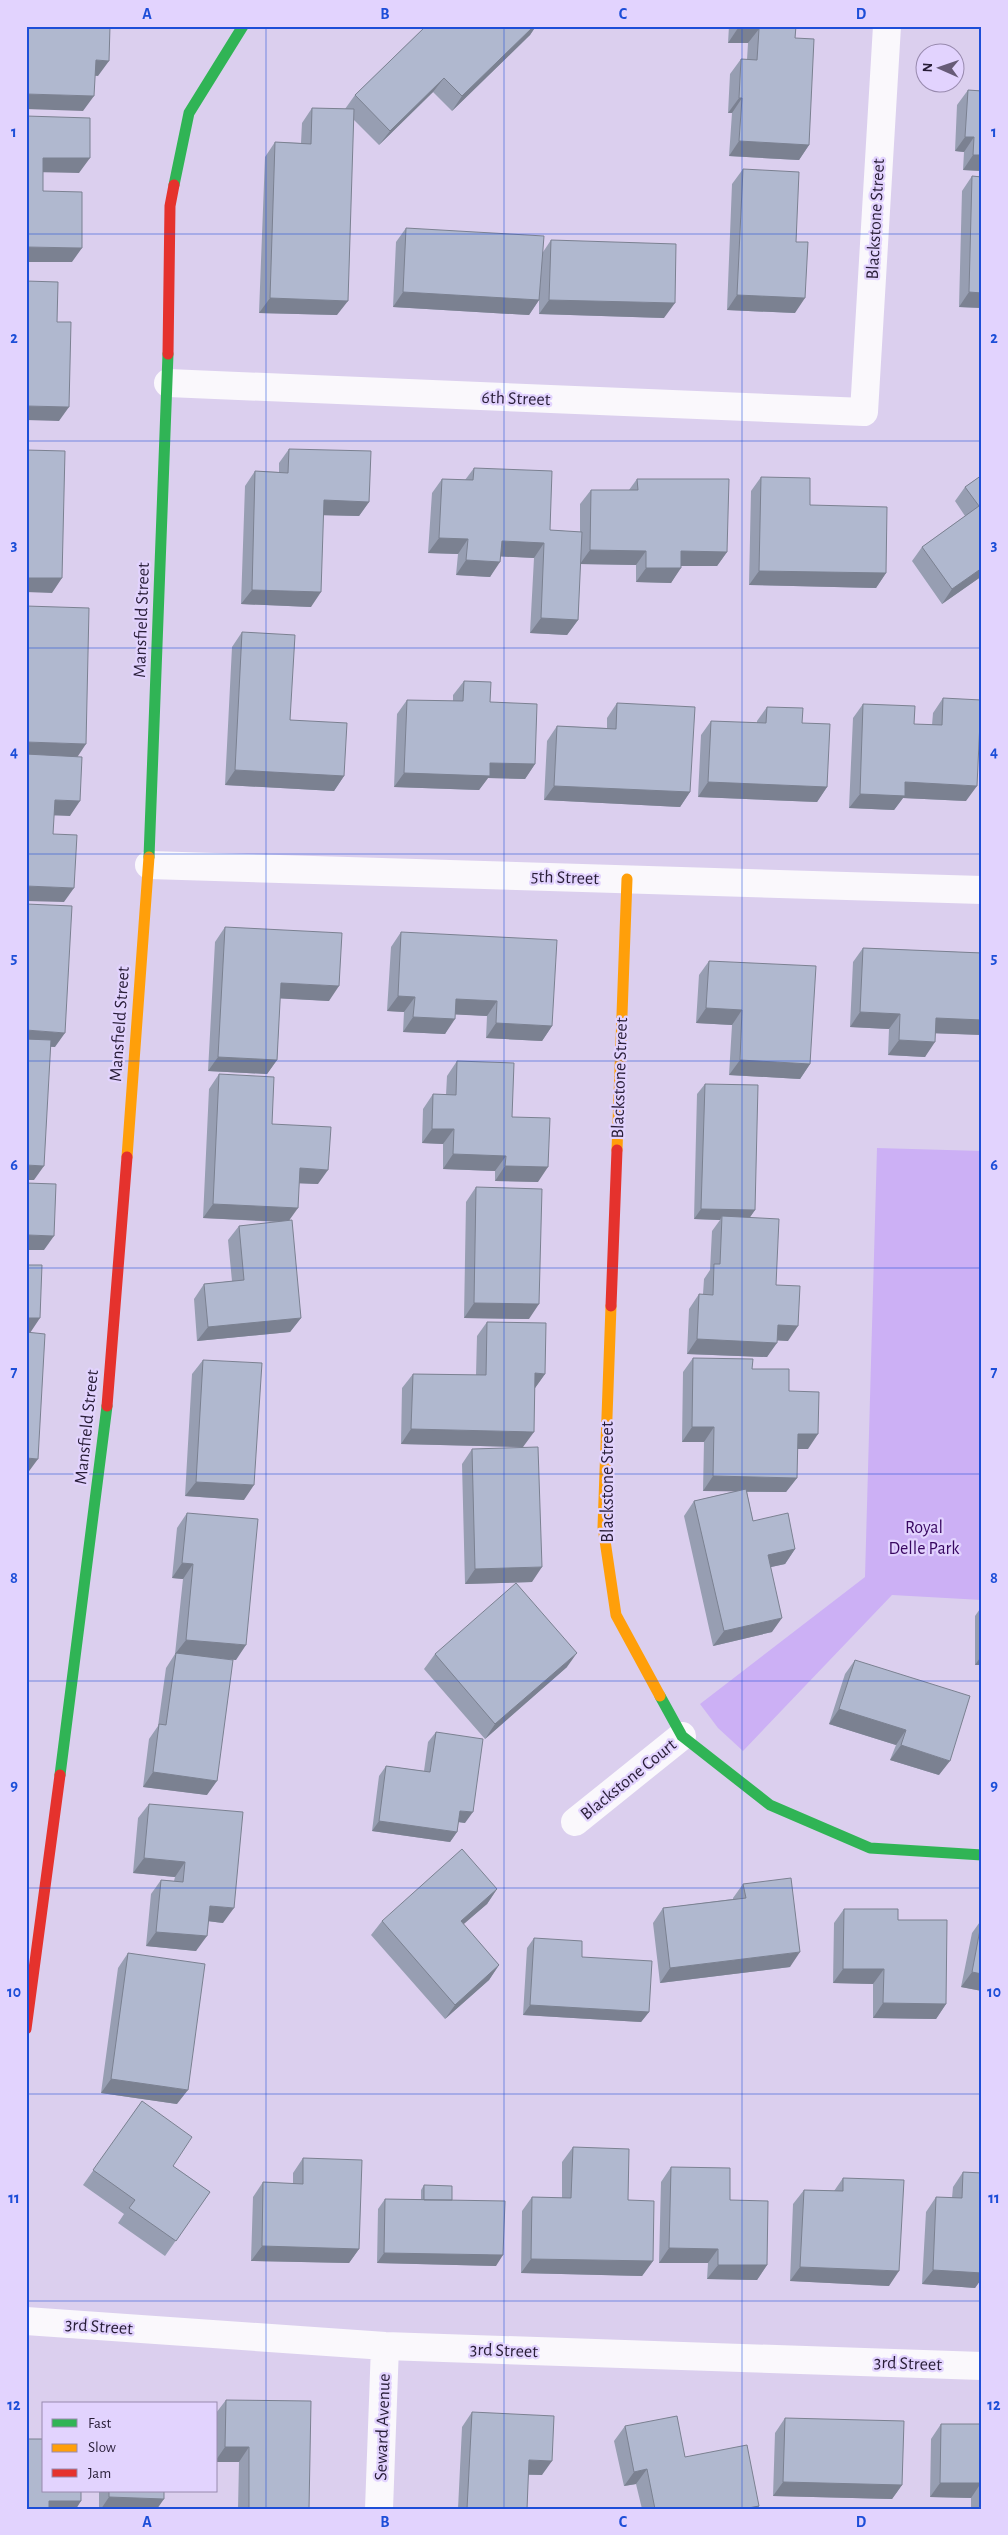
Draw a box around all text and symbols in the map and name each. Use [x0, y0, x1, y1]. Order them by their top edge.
text: A [142, 6, 152, 22]
text: B [380, 6, 390, 22]
text: C [619, 6, 628, 22]
text: D [856, 6, 867, 22]
north arrow [916, 42, 966, 92]
text: N [921, 62, 935, 73]
text: 1 [11, 124, 17, 140]
text: 1 [991, 124, 997, 140]
street label: Blackstone Street [864, 158, 888, 280]
text: 2 [10, 330, 18, 346]
text: 2 [990, 330, 998, 346]
street label: 6th Street [481, 389, 551, 409]
text: 3 [11, 537, 18, 553]
text: 3 [991, 537, 998, 553]
street label: Mansfield Street [131, 562, 153, 678]
text: 4 [10, 744, 18, 760]
text: 4 [990, 744, 998, 760]
street label: 5th Street [531, 868, 599, 888]
text: 5 [11, 950, 18, 966]
text: 5 [991, 950, 998, 966]
street label: Mansfield Street [107, 966, 133, 1082]
street label: Blackstone Street [609, 1017, 631, 1139]
text: 6 [10, 1157, 18, 1173]
text: 6 [990, 1157, 998, 1173]
text: 7 [11, 1364, 18, 1380]
text: 7 [991, 1364, 998, 1380]
street label: Mansfield Street [72, 1368, 102, 1485]
street label: Blackstone Street [599, 1421, 617, 1543]
park label: Royal Delle Park [888, 1519, 960, 1558]
text: 8 [10, 1570, 18, 1586]
text: 8 [990, 1570, 998, 1586]
street label: Blackstone Court [577, 1736, 680, 1824]
text: 9 [10, 1777, 18, 1793]
text: 9 [990, 1777, 998, 1793]
text: 10 [7, 1984, 21, 2000]
text: 10 [987, 1984, 1001, 2000]
text: 11 [8, 2190, 20, 2206]
text: 11 [988, 2190, 1000, 2206]
street label: 3rd Street [64, 2316, 134, 2338]
street label: 3rd Street [470, 2341, 538, 2361]
street label: 3rd Street [874, 2354, 942, 2374]
street label: Seward Avenue [372, 2373, 394, 2481]
text: 12 [7, 2397, 21, 2413]
text: 12 [987, 2397, 1001, 2413]
legend [42, 2402, 218, 2492]
text: Fast [88, 2416, 112, 2431]
text: Slow [88, 2440, 116, 2455]
text: Jam [88, 2466, 111, 2481]
text: A [142, 2514, 152, 2530]
text: B [380, 2514, 390, 2530]
text: C [619, 2514, 628, 2530]
text: D [856, 2514, 867, 2530]

